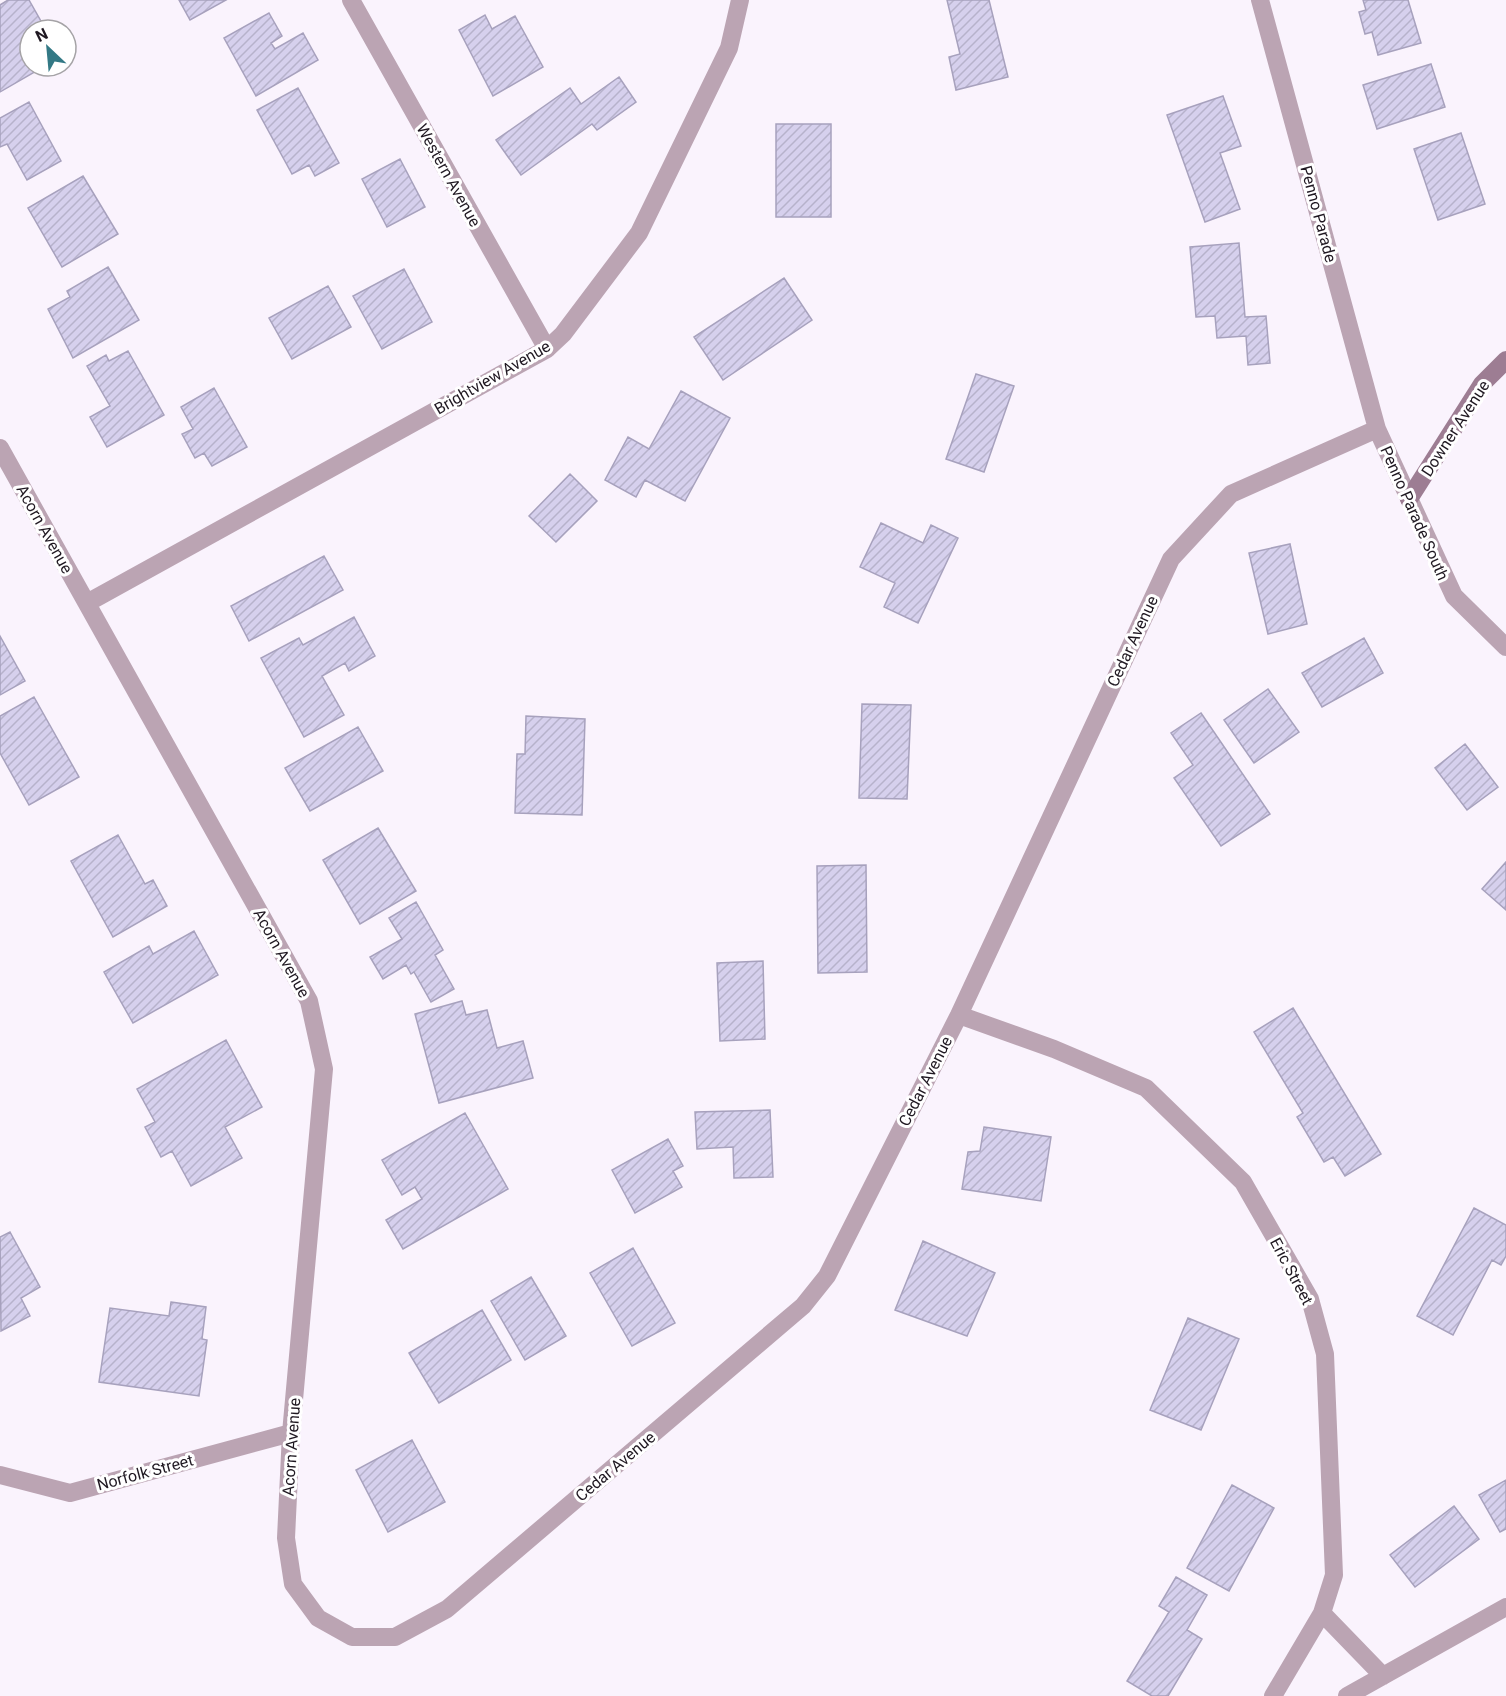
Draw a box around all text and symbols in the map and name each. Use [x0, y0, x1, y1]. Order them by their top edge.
north arrow [18, 18, 78, 78]
text: N [32, 24, 51, 46]
street label: Western Avenue [412, 120, 485, 230]
street label: Penno Parade [1296, 164, 1341, 265]
street label: Brightview Avenue [431, 337, 554, 418]
street label: Downer Avenue [1417, 377, 1494, 480]
street label: Penno Parade South [1376, 443, 1453, 583]
street label: Acorn Avenue [12, 482, 77, 577]
street label: Cedar Avenue [1103, 593, 1162, 690]
street label: Acorn Avenue [249, 906, 314, 1001]
street label: Cedar Avenue [895, 1033, 956, 1129]
street label: Eric Street [1266, 1235, 1317, 1308]
street label: Acorn Avenue [279, 1397, 304, 1497]
street label: Cedar Avenue [572, 1427, 659, 1505]
street label: Norfolk Street [95, 1451, 195, 1494]

